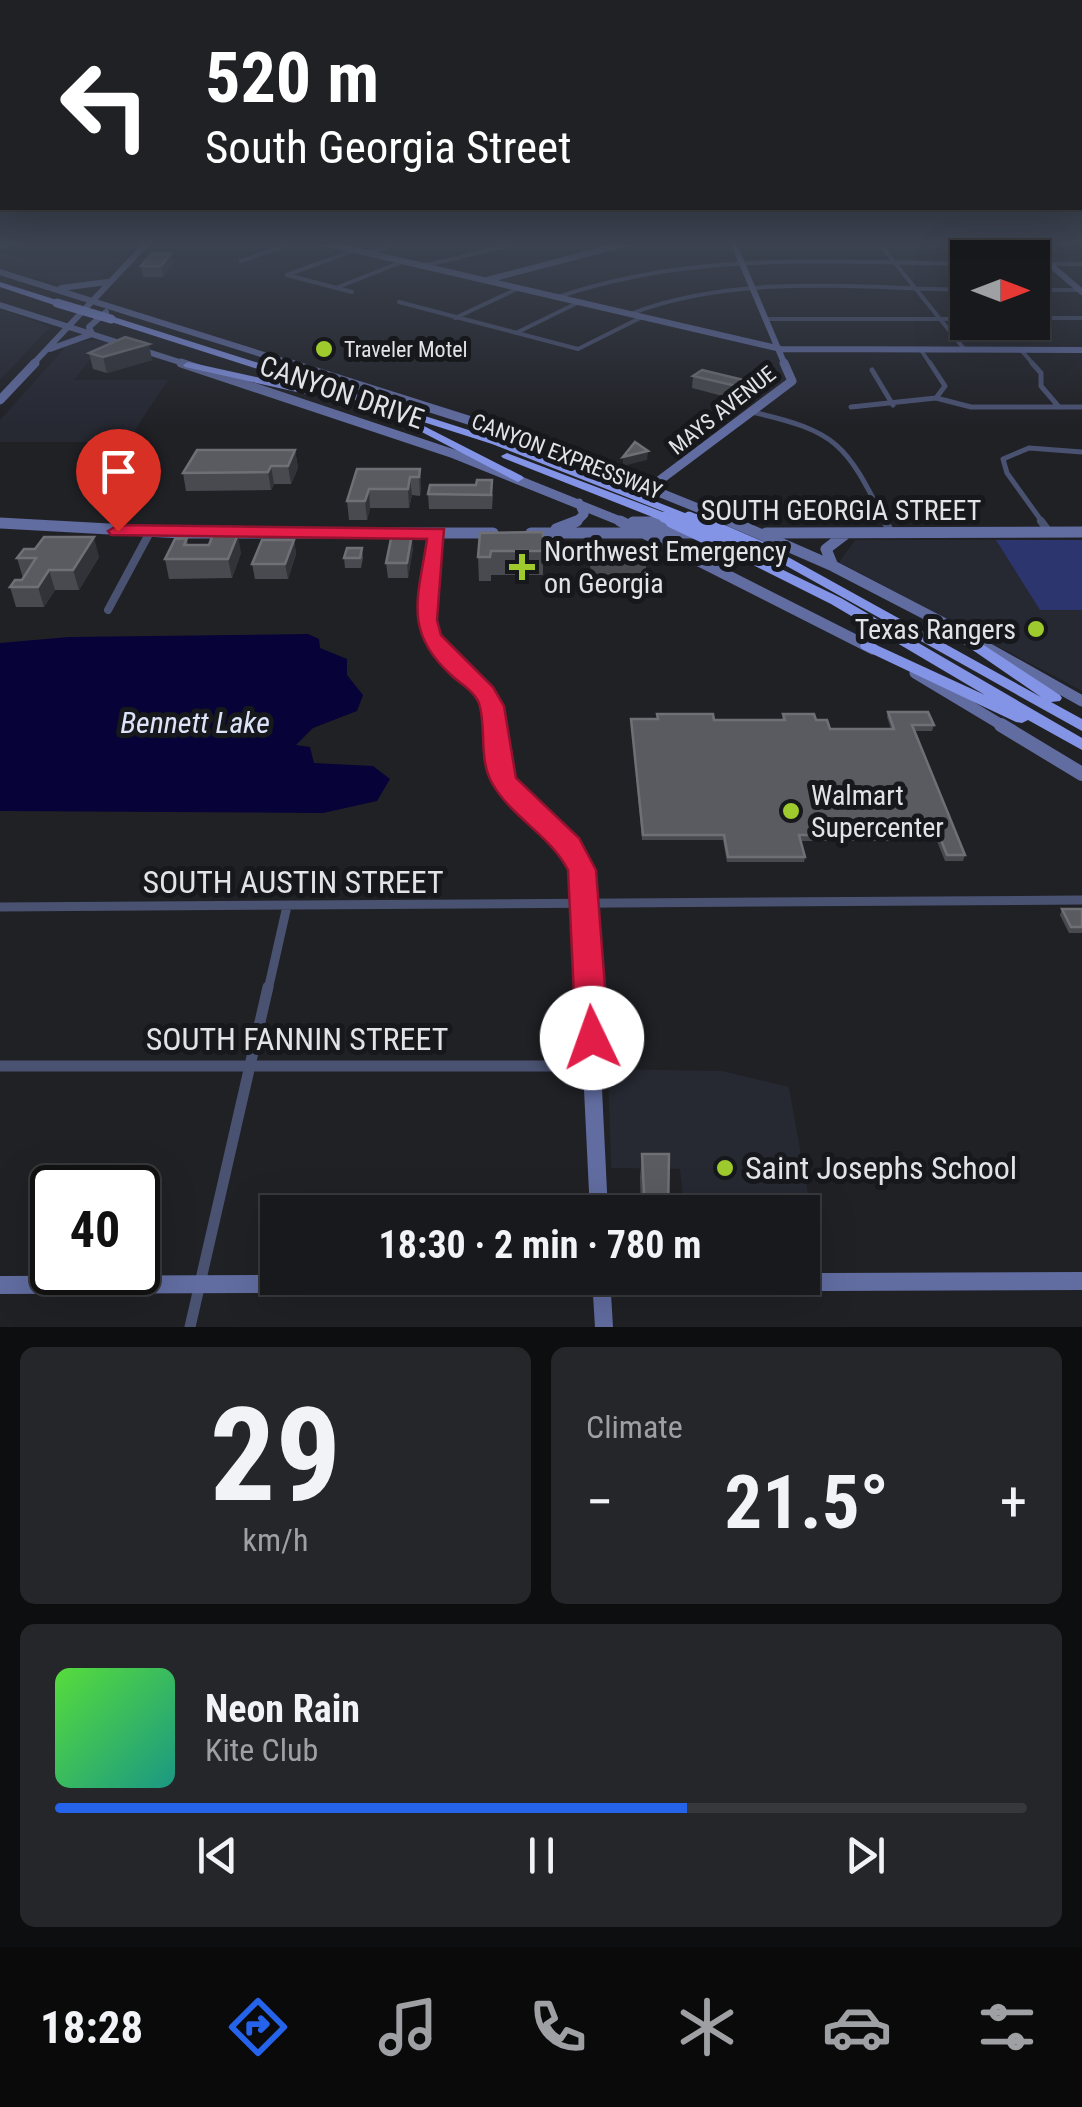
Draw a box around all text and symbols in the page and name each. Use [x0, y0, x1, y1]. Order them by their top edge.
text: 520 m [205, 37, 379, 119]
icon: left [40, 40, 170, 170]
text: South Georgia Street [205, 121, 571, 174]
north arrow [950, 240, 1050, 340]
map controls [950, 240, 1050, 340]
place label: Traveler Motel [344, 337, 468, 362]
marker: Traveler Motel [313, 338, 335, 360]
street label: CANYON DRIVE [255, 349, 428, 436]
street label: MAYS AVENUE [664, 361, 781, 460]
street label: CANYON EXPRESSWAY [468, 409, 666, 504]
pin [76, 429, 161, 532]
icon: arrive [91, 444, 146, 499]
street label: SOUTH GEORGIA STREET [701, 494, 981, 527]
place label: Northwest Emergency on Georgia [544, 535, 787, 600]
marker: Northwest Emergency on Georgia [509, 554, 535, 580]
place label: Texas Rangers [855, 613, 1016, 646]
marker: Texas Rangers [1025, 618, 1047, 640]
water label: Bennett Lake [120, 705, 270, 740]
place label: Walmart Supercenter [811, 779, 944, 844]
marker: Walmart Supercenter [780, 800, 802, 822]
street label: SOUTH AUSTIN STREET [142, 863, 444, 901]
position arrow [540, 986, 644, 1090]
street label: SOUTH FANNIN STREET [146, 1020, 448, 1058]
place label: Saint Josephs School [745, 1149, 1017, 1187]
marker: Saint Josephs School [714, 1157, 736, 1179]
speed limit sign: 40 [30, 1165, 160, 1295]
text: 18:30 · 2 min · 780 m [379, 1223, 701, 1267]
text: 29 [210, 1379, 341, 1532]
text: Climate [586, 1408, 683, 1446]
text: 21.5° [724, 1458, 889, 1546]
text: − [586, 1470, 614, 1534]
text: + [1000, 1470, 1027, 1534]
text: km/h [243, 1521, 308, 1559]
text: Neon Rain [205, 1687, 360, 1731]
text: Kite Club [205, 1731, 318, 1769]
icon: previous [190, 1828, 245, 1883]
icon: pause [514, 1828, 569, 1883]
icon: next [838, 1828, 893, 1883]
icon: directions [223, 1992, 293, 2062]
icon: music [373, 1992, 443, 2062]
icon: phone [523, 1992, 593, 2062]
icon: climate [672, 1992, 742, 2062]
icon: car [822, 1992, 892, 2062]
icon: filters [972, 1992, 1042, 2062]
text: 18:28 [40, 2001, 143, 2054]

